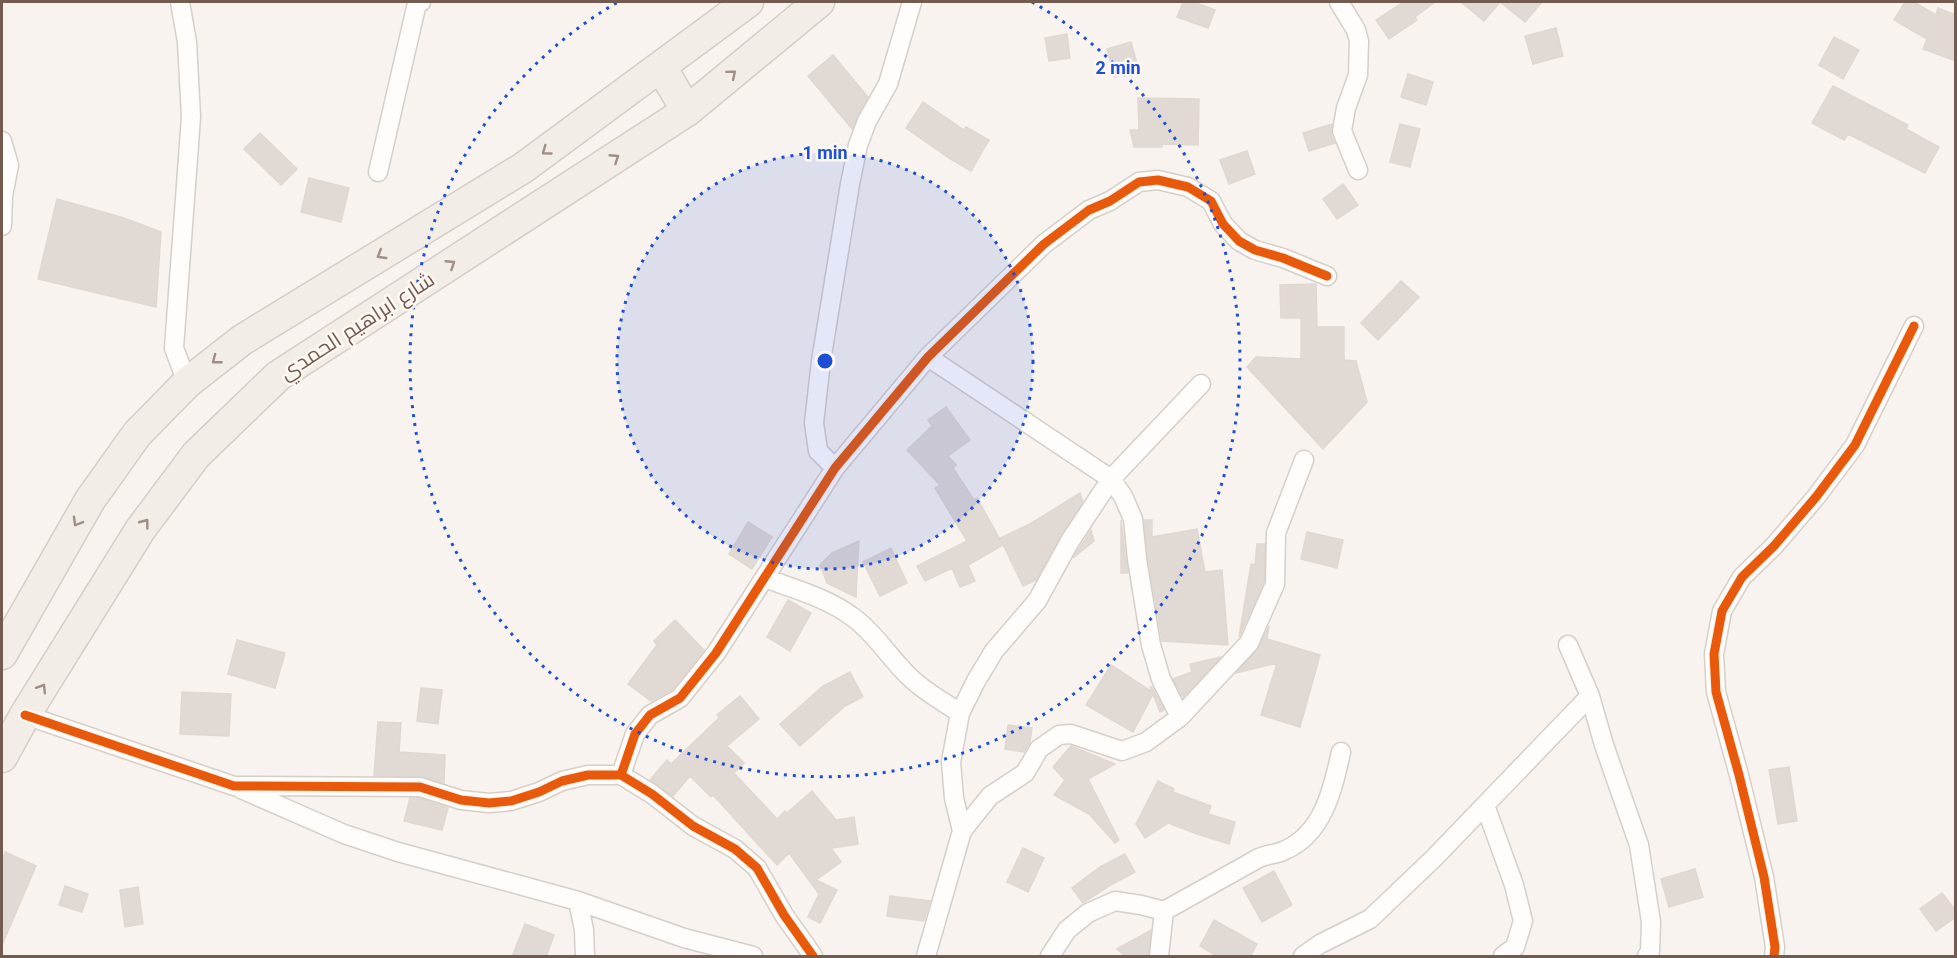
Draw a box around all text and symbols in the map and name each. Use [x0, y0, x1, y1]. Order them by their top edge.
text: 2 min [1095, 57, 1141, 78]
one-way arrow [725, 70, 736, 81]
text: 1 min [802, 142, 848, 163]
one-way arrow [541, 144, 552, 155]
one-way arrow [608, 154, 619, 165]
one-way arrow [377, 247, 387, 259]
one-way arrow [445, 260, 456, 271]
street label: شارع ابراهيم الحمدي [275, 267, 441, 388]
centre of rings [815, 351, 835, 371]
one-way arrow [212, 352, 223, 363]
one-way arrow [73, 516, 84, 527]
one-way arrow [138, 518, 149, 529]
one-way arrow [34, 684, 46, 694]

